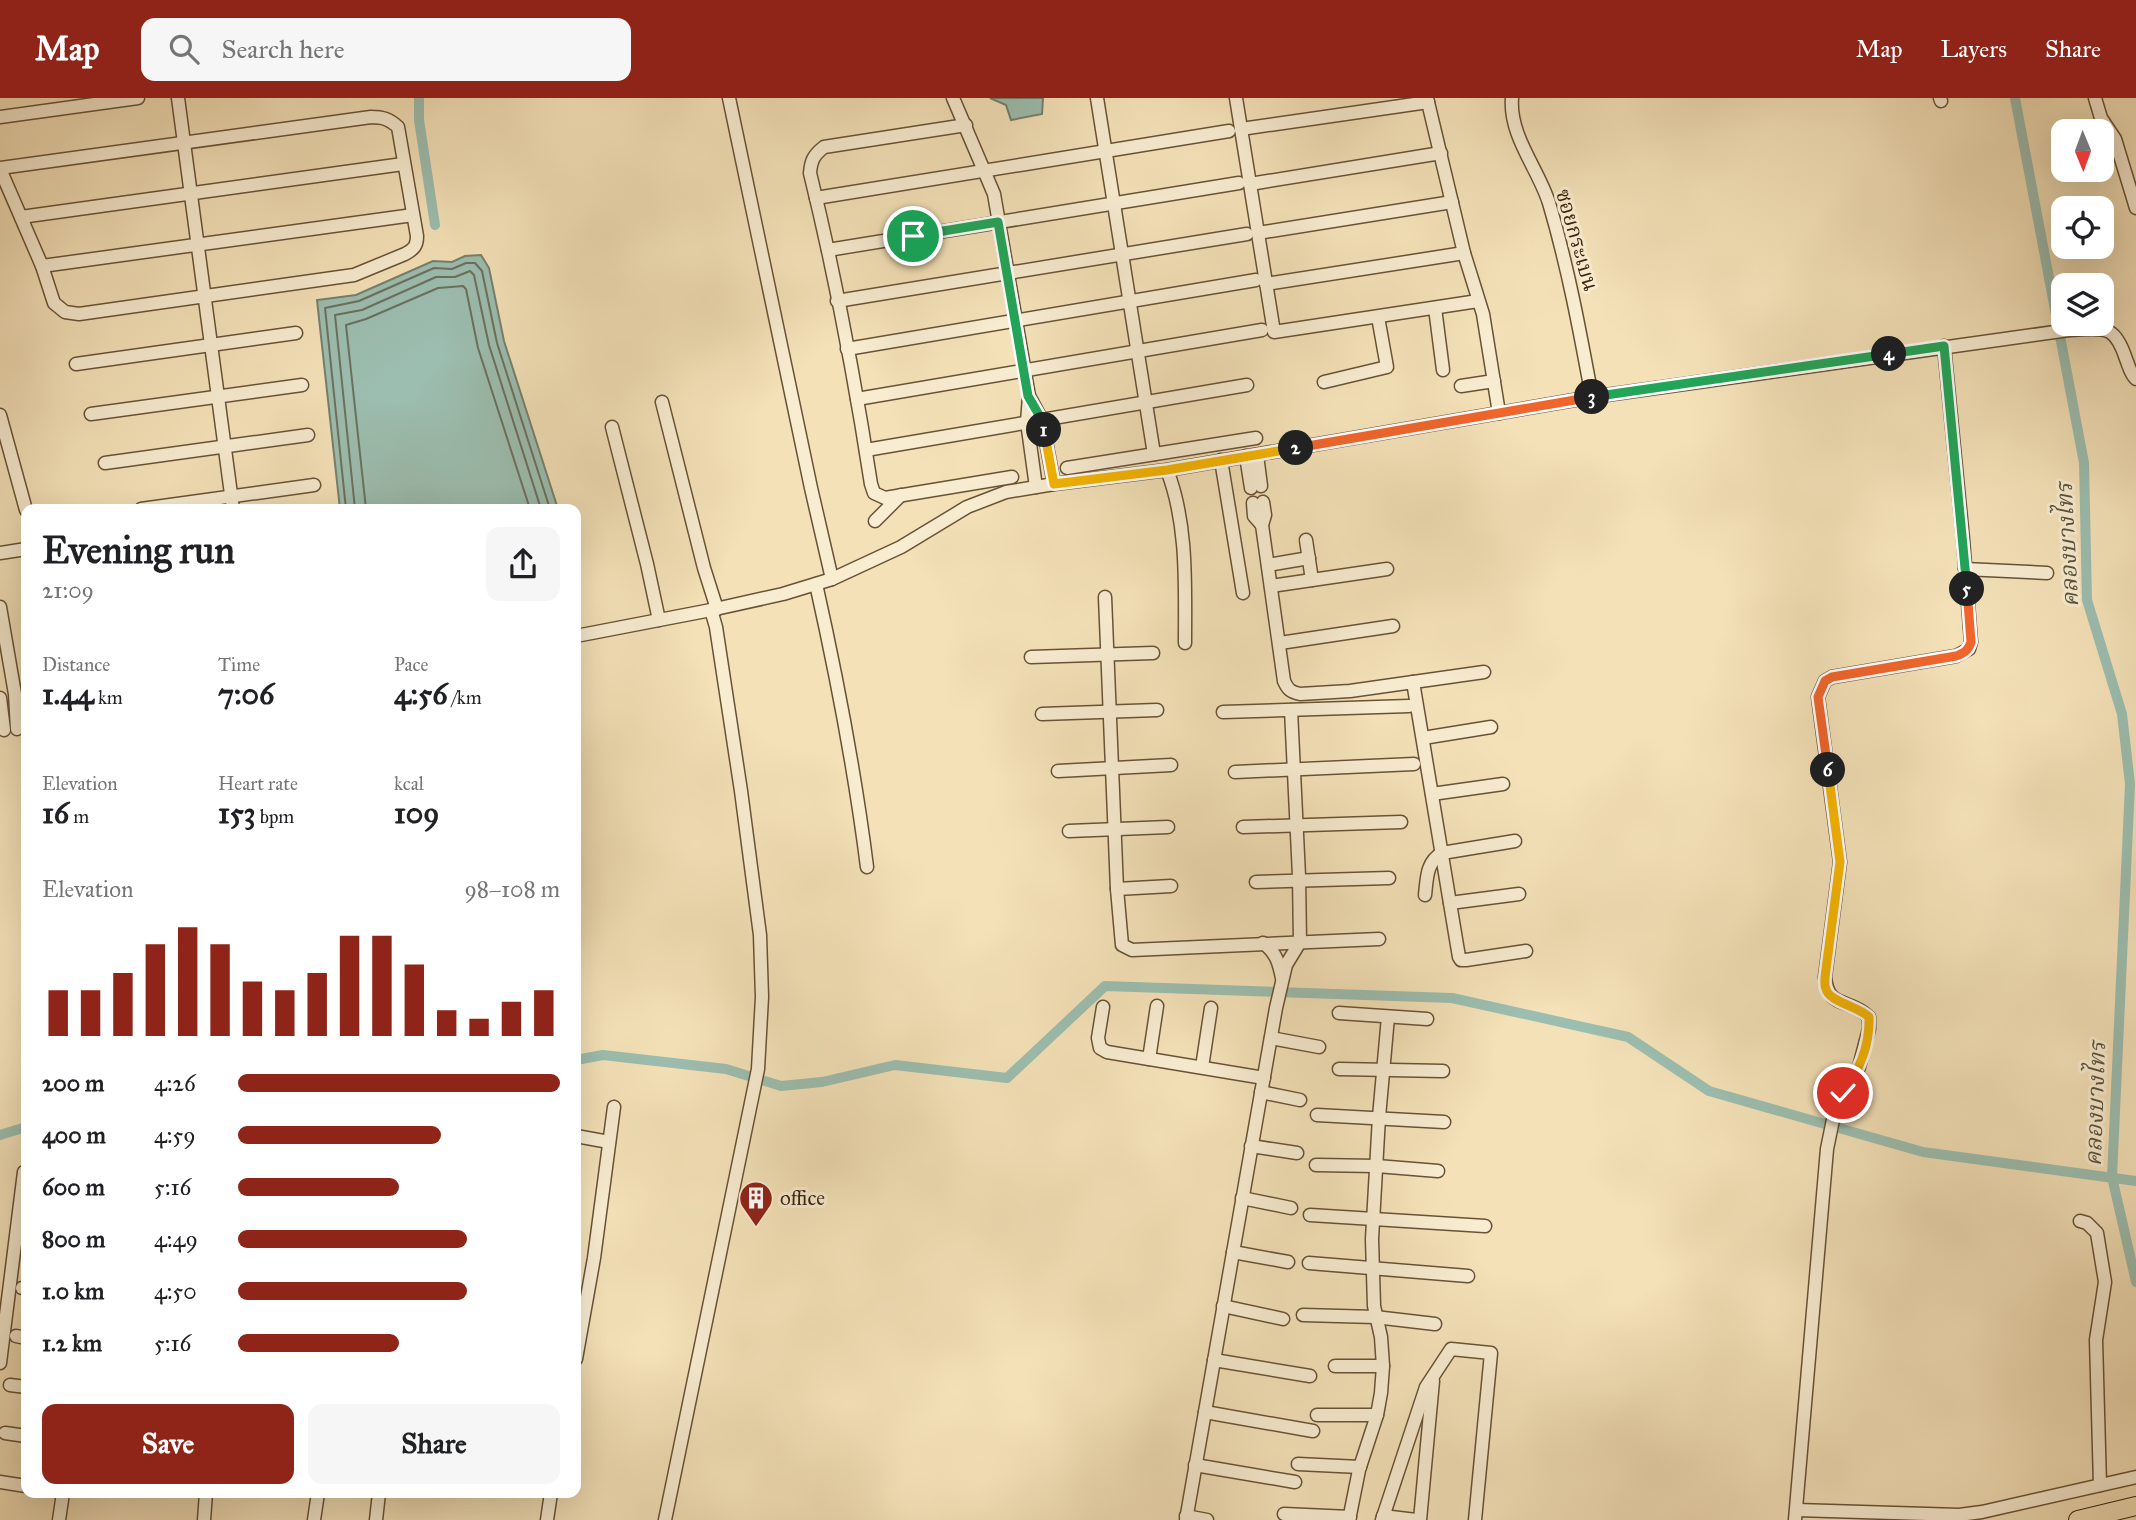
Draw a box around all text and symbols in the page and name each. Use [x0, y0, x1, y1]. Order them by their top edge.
search box [141, 18, 631, 81]
text: Map [35, 29, 99, 69]
icon: search [165, 30, 203, 68]
text: Search here [221, 33, 345, 65]
text: Map [1856, 34, 1903, 64]
text: Layers [1941, 34, 2007, 64]
text: Share [2045, 34, 2101, 64]
north arrow [2051, 119, 2114, 182]
map controls [2051, 119, 2114, 336]
street label: ซอยกระเบน [1550, 186, 1604, 294]
button: locate [2051, 196, 2114, 259]
pin [883, 206, 943, 266]
icon: arrive [894, 217, 932, 255]
button: layers [2051, 273, 2114, 336]
pin: 4 [1871, 336, 1906, 372]
text: 4 [1883, 342, 1894, 365]
pin: 3 [1574, 380, 1610, 414]
text: 3 [1588, 385, 1595, 408]
pin: 1 [1026, 412, 1062, 448]
text: 1 [1040, 418, 1047, 441]
pin: 2 [1278, 430, 1314, 466]
text: 2 [1291, 436, 1300, 459]
water label: คลองบางไทร [2048, 479, 2084, 608]
text: Evening run [42, 527, 235, 573]
button: share [486, 527, 560, 601]
pin: 5 [1950, 572, 1984, 606]
text: 21:09 [42, 576, 94, 604]
text: 5 [1962, 577, 1971, 600]
text: Distance [42, 653, 110, 676]
text: Time [218, 653, 260, 676]
text: Pace [394, 653, 428, 676]
text: 1.44 [42, 676, 94, 712]
text: 7:06 [218, 676, 274, 712]
text: 4:56 [394, 676, 448, 712]
text: km [94, 686, 123, 709]
text: /km [448, 686, 482, 709]
pin: 6 [1811, 752, 1846, 788]
text: 6 [1823, 758, 1832, 781]
text: Elevation [42, 772, 117, 795]
text: Heart rate [218, 772, 298, 795]
text: kcal [394, 772, 424, 795]
text: 16 [42, 795, 69, 831]
text: 153 [218, 795, 256, 831]
text: 109 [394, 795, 439, 831]
text: m [69, 805, 89, 828]
text: bpm [256, 805, 294, 828]
text: Elevation [42, 875, 133, 903]
text: 98–108 m [464, 875, 560, 903]
water label: คลองบางไทร [2077, 1039, 2111, 1167]
pin [1813, 1063, 1873, 1123]
text: 200 m [42, 1069, 104, 1097]
text: 4:26 [154, 1069, 196, 1097]
icon: check [1824, 1074, 1862, 1112]
text: 400 m [42, 1121, 106, 1149]
text: 4:59 [154, 1121, 196, 1149]
text: 600 m [42, 1173, 105, 1201]
text: 5:16 [154, 1173, 191, 1201]
building icon: office [737, 1179, 775, 1228]
place label: office [780, 1185, 825, 1211]
text: 800 m [42, 1225, 105, 1253]
text: 4:49 [154, 1225, 198, 1253]
text: 1.0 km [42, 1277, 104, 1305]
text: 4:50 [154, 1277, 197, 1305]
text: 1.2 km [42, 1329, 102, 1357]
text: 5:16 [154, 1329, 191, 1357]
button: Save [42, 1404, 294, 1484]
button: Share [308, 1404, 560, 1484]

